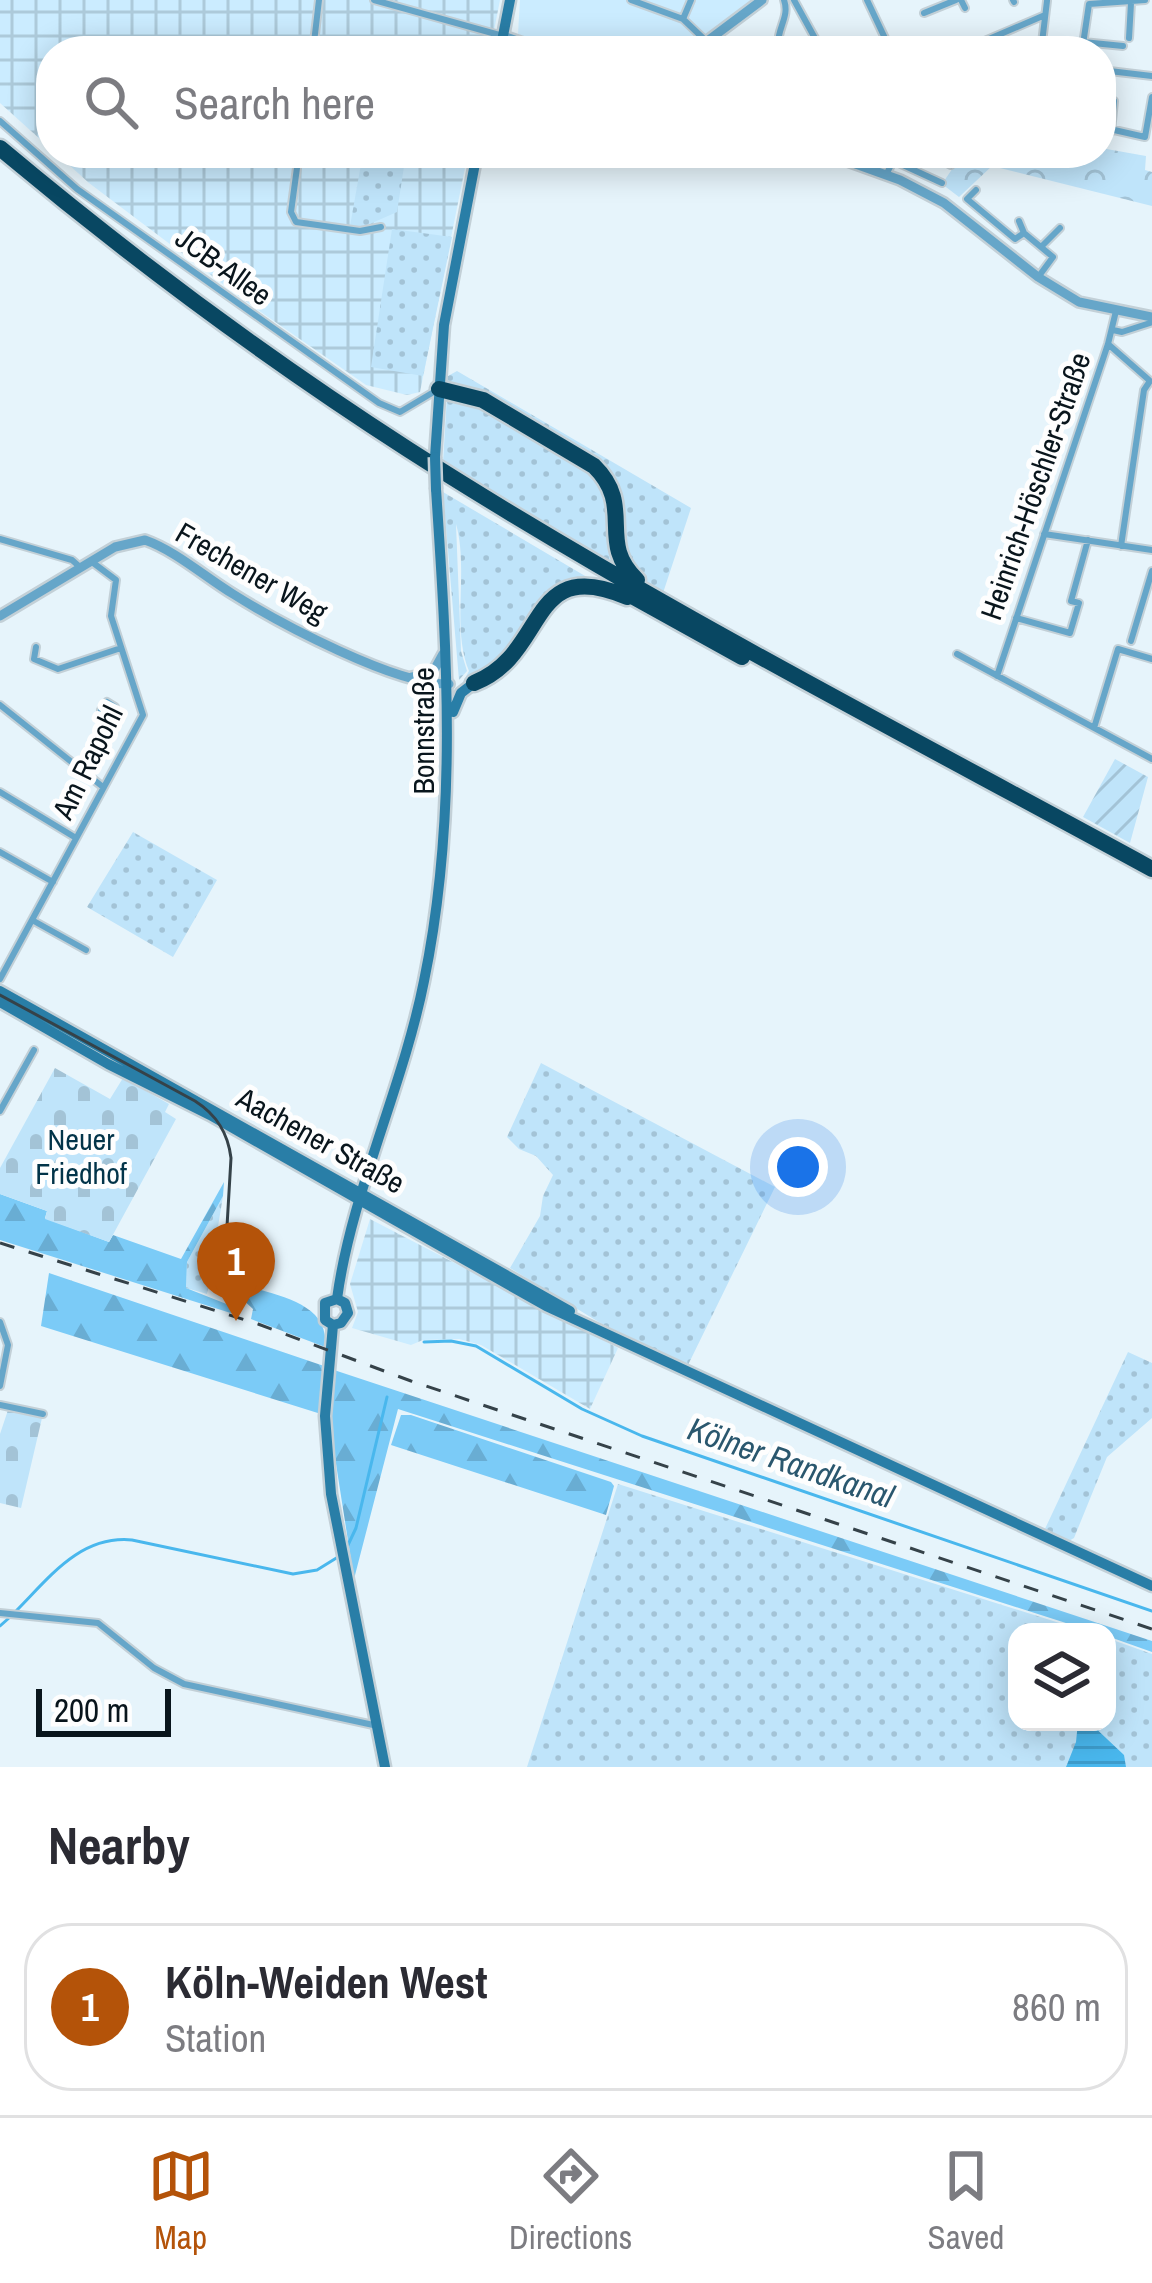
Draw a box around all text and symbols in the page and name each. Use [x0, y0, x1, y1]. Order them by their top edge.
search box [36, 36, 1116, 168]
icon: search [78, 69, 144, 135]
text: Search here [174, 72, 375, 133]
street label: JCB-Allee [168, 218, 280, 314]
street label: Heinrich-Höschler-Straße [970, 347, 1100, 625]
street label: Frechener Weg [169, 512, 335, 632]
street label: Bonnstraße [403, 667, 443, 795]
street label: Am Rapohl [42, 699, 132, 826]
street label: Aachener Straße [229, 1077, 412, 1203]
park label: Neuer Friedhof [35, 1119, 127, 1193]
your location [768, 1137, 828, 1197]
pin: 1 [197, 1222, 275, 1321]
water label: Kölner Randkanal [682, 1406, 901, 1518]
map controls [1008, 1623, 1116, 1731]
button: layers [1008, 1623, 1116, 1731]
scale bar [36, 1683, 171, 1736]
text: 200 m [54, 1688, 129, 1732]
text: Nearby [48, 1811, 190, 1880]
text: Köln-Weiden West [165, 1951, 488, 2012]
text: 1 [81, 1981, 99, 2033]
text: 860 m [1012, 1981, 1101, 2033]
text: Station [165, 2012, 266, 2064]
tab: Map [148, 2143, 214, 2259]
tab: Directions [509, 2143, 632, 2259]
tab: Saved [928, 2143, 1004, 2259]

